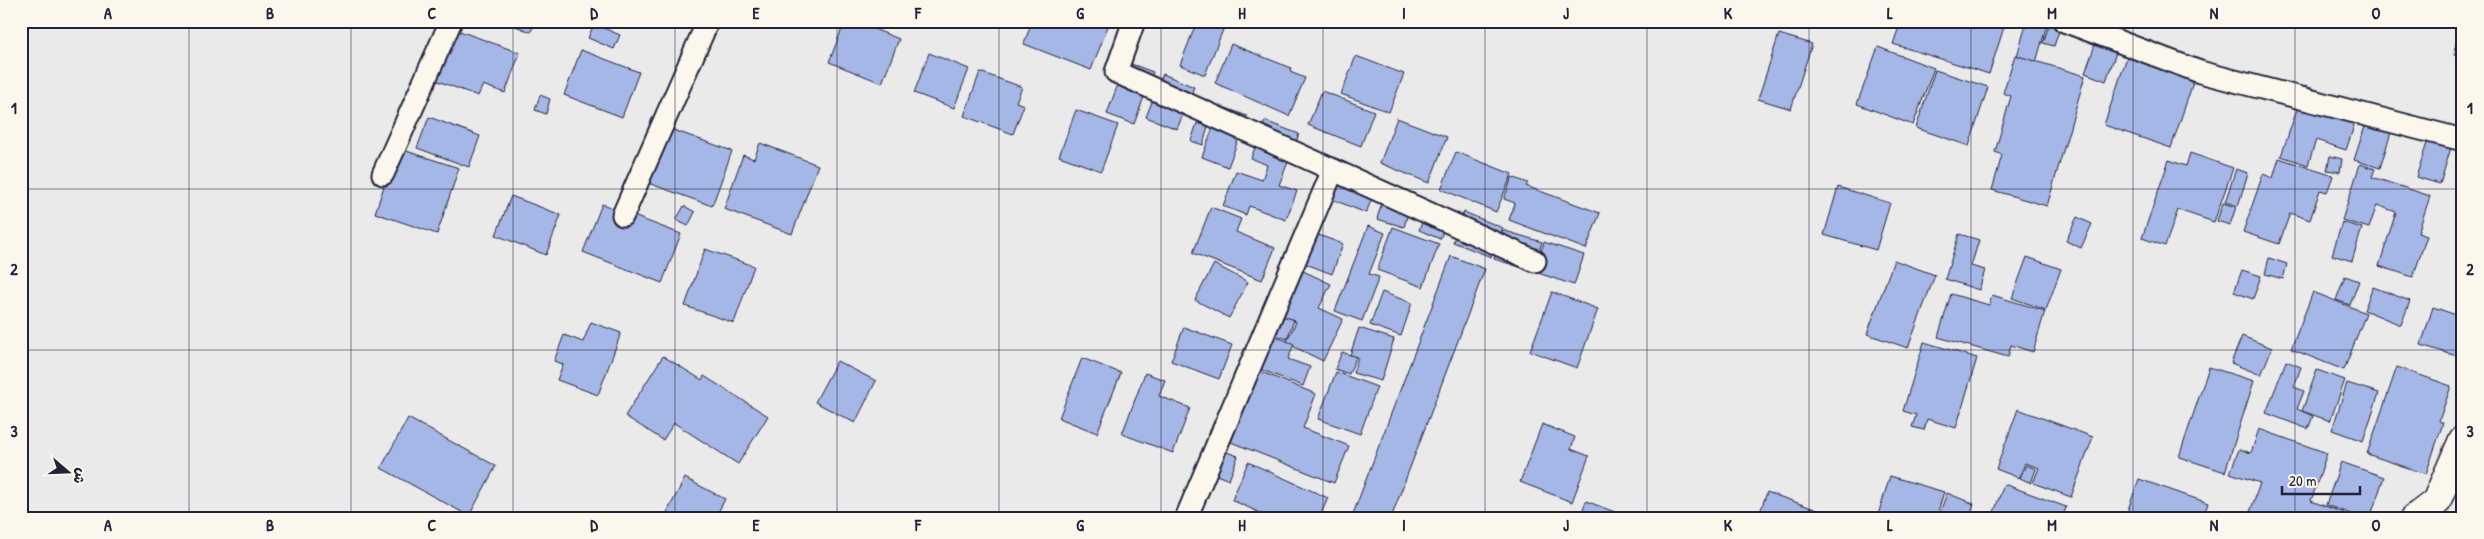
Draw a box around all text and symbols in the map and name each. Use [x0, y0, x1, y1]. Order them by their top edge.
text: A [104, 2, 112, 24]
text: B [266, 2, 274, 24]
text: C [428, 2, 437, 24]
text: D [590, 2, 598, 24]
text: E [752, 2, 760, 24]
text: F [914, 2, 922, 24]
text: G [1076, 2, 1084, 24]
text: H [1238, 2, 1246, 24]
text: I [1402, 2, 1406, 24]
text: J [1563, 2, 1569, 24]
text: K [1724, 2, 1733, 24]
text: L [1887, 2, 1893, 24]
text: M [2047, 2, 2057, 24]
text: N [2210, 2, 2219, 24]
text: O [2372, 2, 2381, 24]
text: 1 [11, 97, 17, 119]
text: 1 [2467, 97, 2473, 119]
text: 2 [10, 258, 18, 280]
text: 2 [2466, 258, 2474, 280]
text: 3 [10, 420, 18, 442]
text: 3 [2466, 420, 2474, 442]
north arrow [42, 446, 92, 496]
scale bar [2282, 464, 2359, 496]
text: ش [69, 466, 92, 487]
text: 20 m [2289, 470, 2316, 491]
text: A [104, 514, 112, 536]
text: B [266, 514, 274, 536]
text: C [428, 514, 437, 536]
text: D [590, 514, 598, 536]
text: E [752, 514, 760, 536]
text: F [914, 514, 922, 536]
text: G [1076, 514, 1084, 536]
text: H [1238, 514, 1246, 536]
text: I [1402, 514, 1406, 536]
text: J [1563, 514, 1569, 536]
text: K [1724, 514, 1733, 536]
text: L [1887, 514, 1893, 536]
text: M [2047, 514, 2057, 536]
text: N [2210, 514, 2219, 536]
text: O [2372, 514, 2381, 536]

